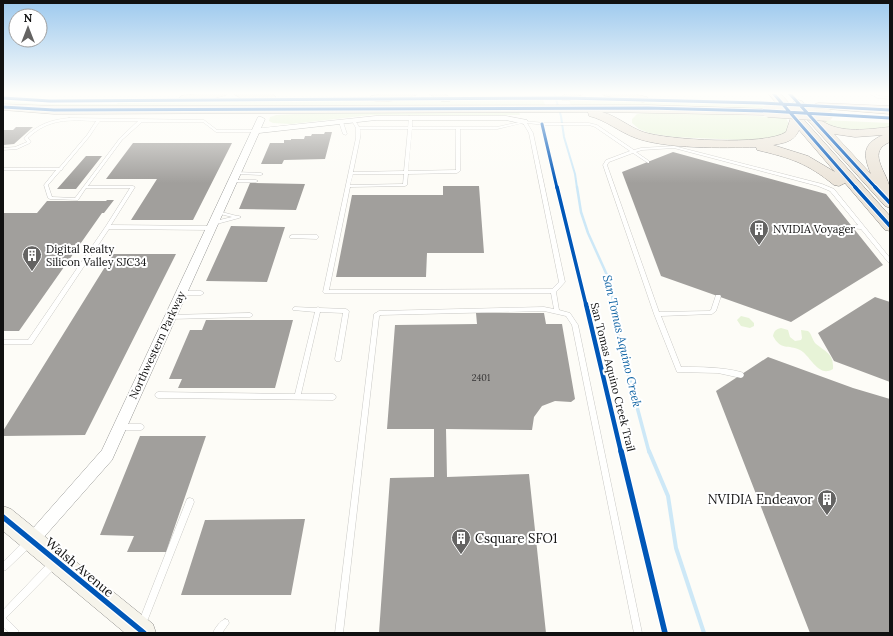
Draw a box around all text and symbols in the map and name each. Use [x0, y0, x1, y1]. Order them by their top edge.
north arrow [8, 8, 48, 48]
text: N [24, 11, 33, 25]
building icon: NVIDIA Voyager [748, 218, 770, 246]
place label: NVIDIA Voyager [773, 222, 855, 236]
place label: Digital Realty Silicon Valley SJC34 [46, 242, 146, 269]
building icon: Digital Realty Silicon Valley SJC34 [21, 244, 43, 272]
water label: San Tomas Aquino Creek [600, 273, 645, 409]
street label: Northwestern Parkway [126, 289, 188, 401]
street label: San Tomas Aquino Creek Trail [588, 301, 638, 453]
house number: 2401 [472, 372, 490, 383]
building icon: NVIDIA Endeavor [816, 488, 838, 516]
place label: NVIDIA Endeavor [708, 491, 813, 508]
building icon: Csquare SFO1 [450, 527, 472, 555]
place label: Csquare SFO1 [475, 530, 558, 547]
street label: Walsh Avenue [42, 534, 117, 601]

